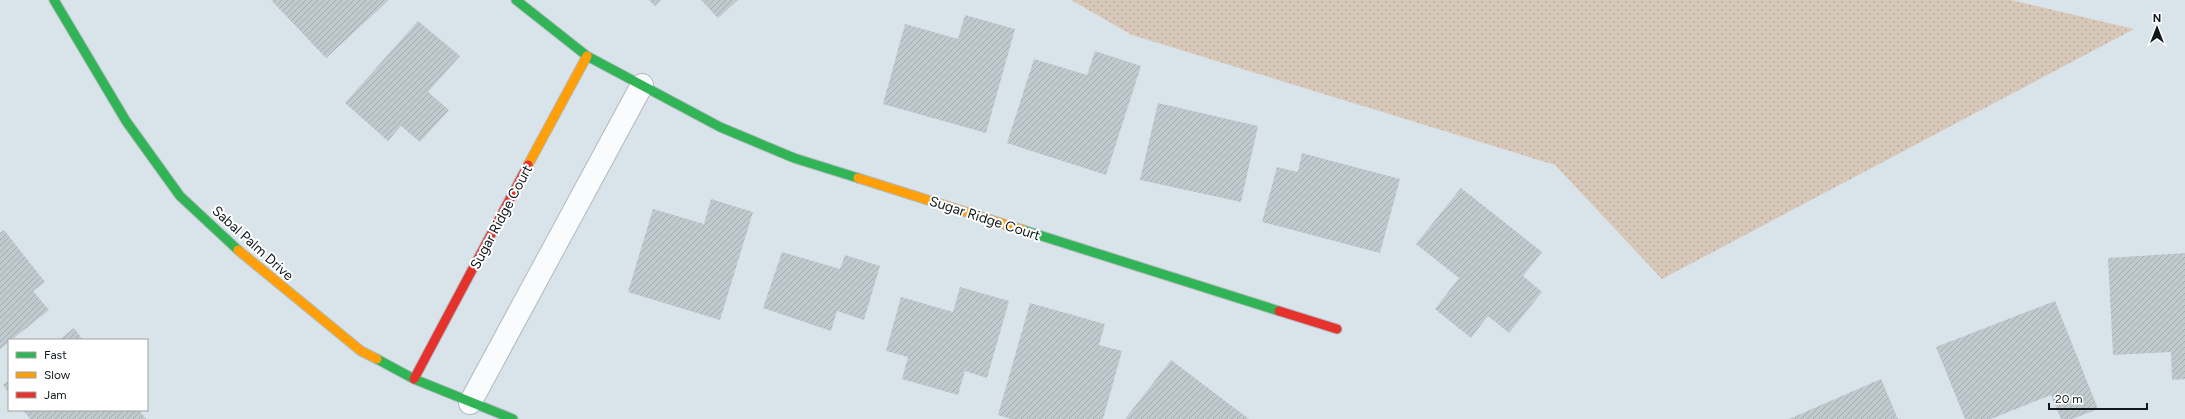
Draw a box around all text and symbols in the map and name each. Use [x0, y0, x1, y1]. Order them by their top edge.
north arrow [2137, 8, 2177, 48]
text: N [2153, 12, 2161, 25]
street label: Sugar Ridge Court [467, 162, 536, 272]
street label: Sugar Ridge Court [927, 193, 1042, 244]
street label: Sabal Palm Drive [208, 202, 297, 285]
legend [8, 339, 148, 411]
text: Fast [44, 348, 67, 362]
text: Slow [44, 368, 71, 382]
scale bar [2049, 385, 2147, 411]
text: Jam [44, 388, 67, 402]
text: 20 m [2055, 392, 2083, 406]

